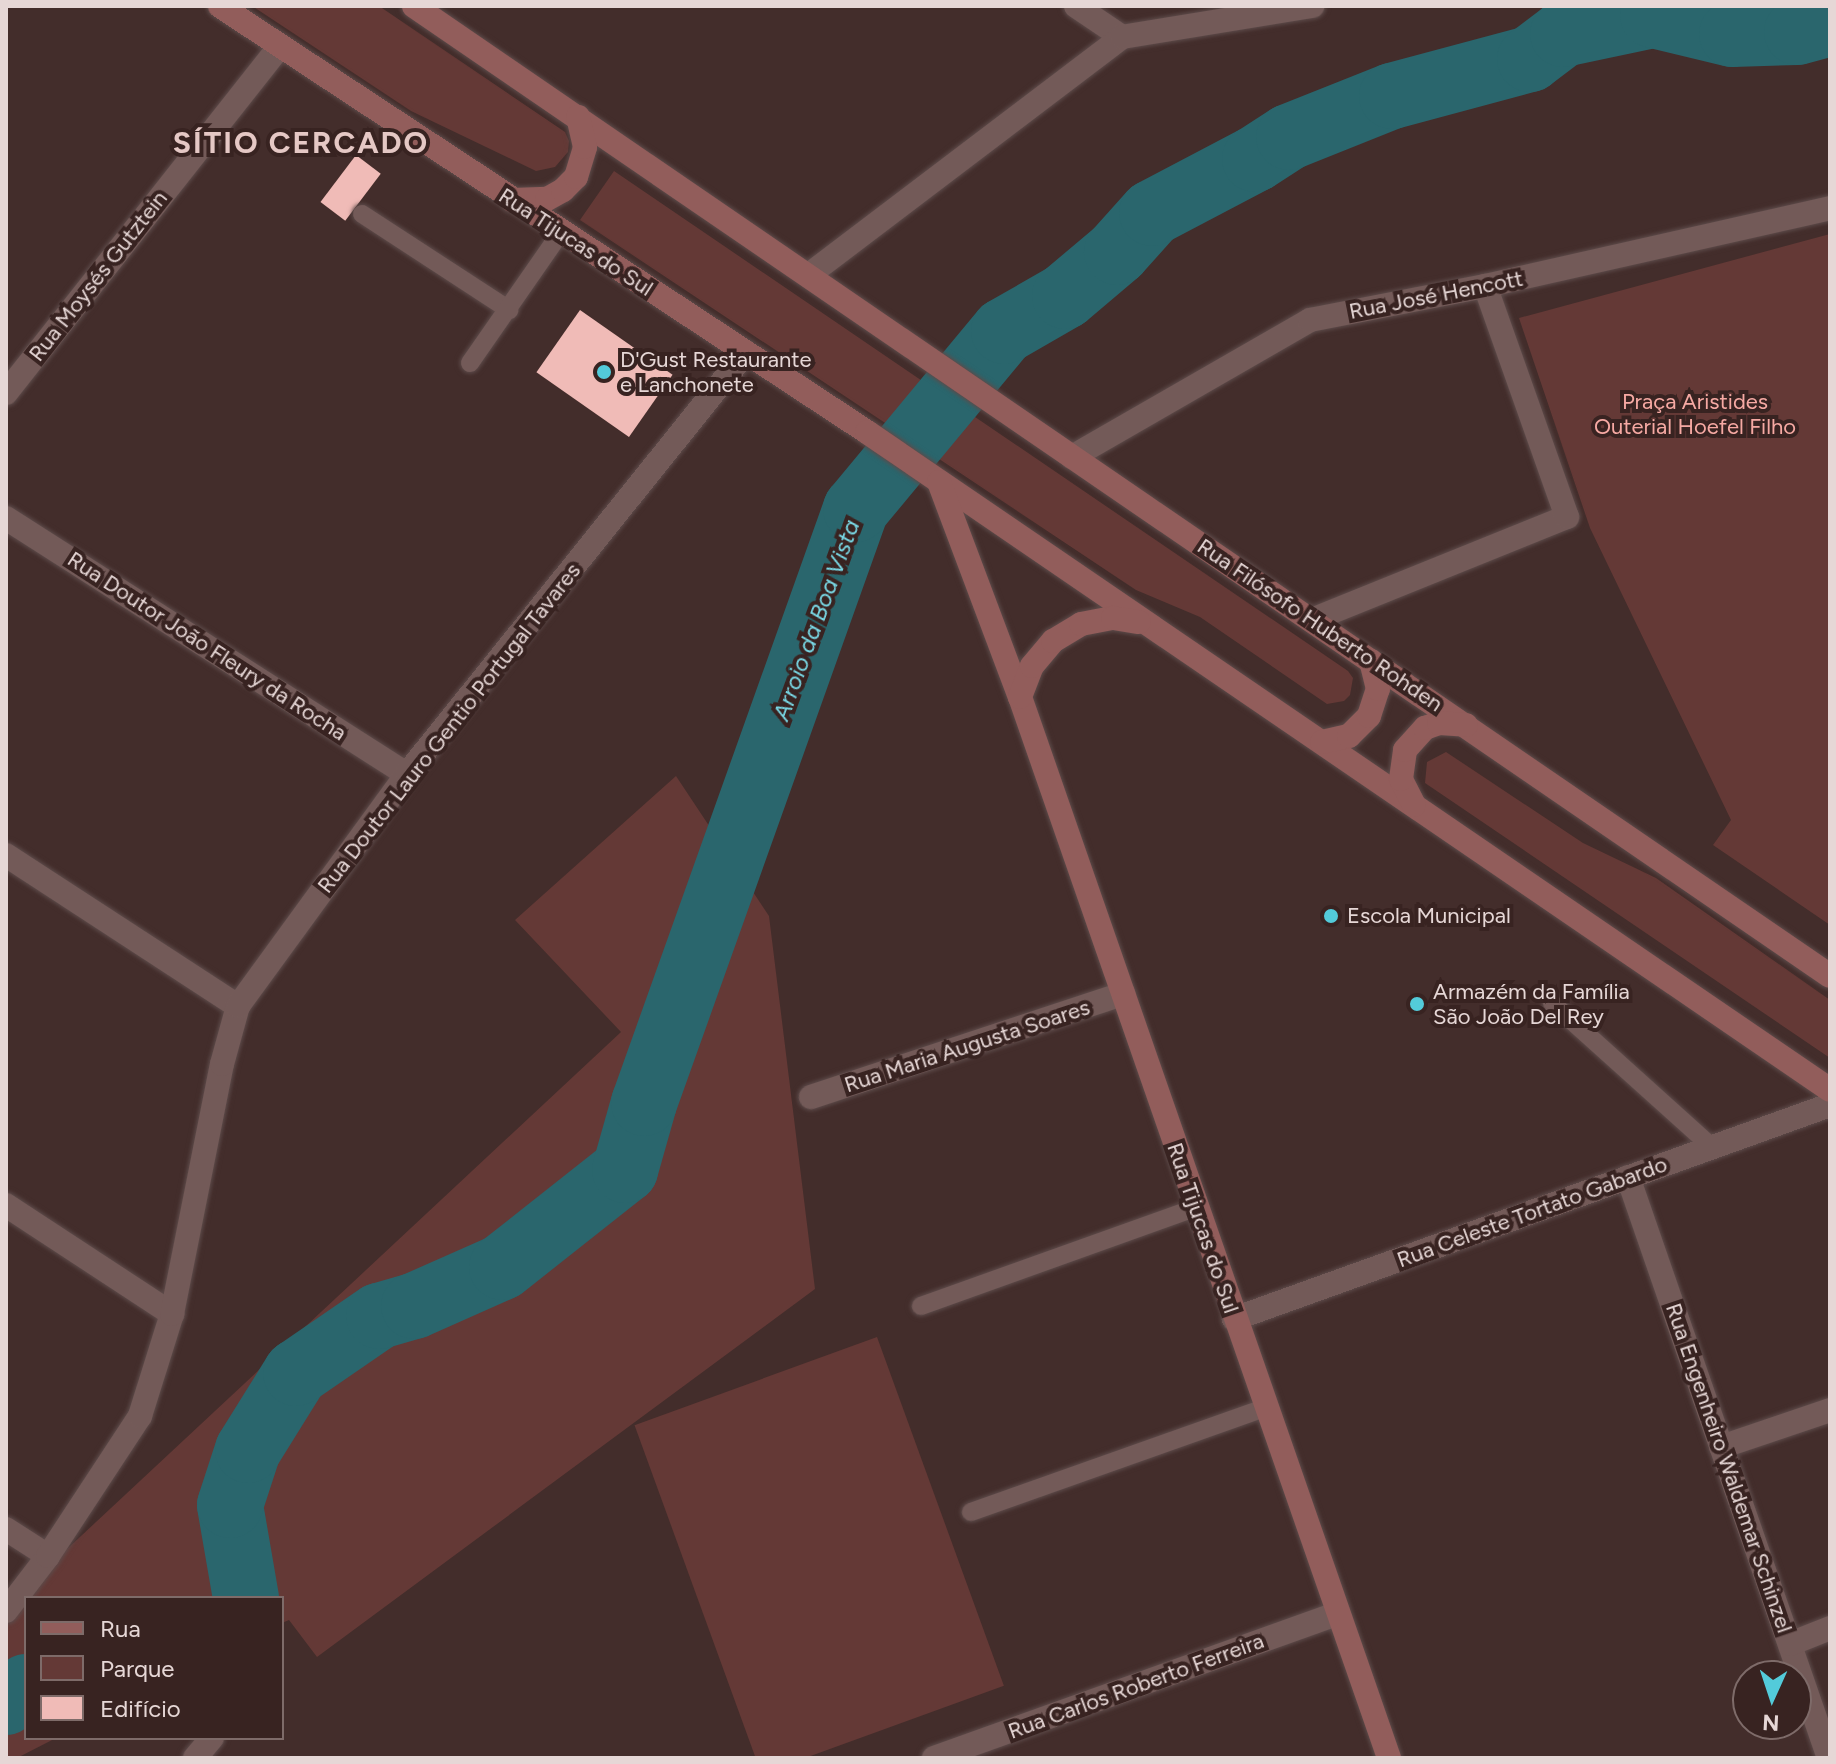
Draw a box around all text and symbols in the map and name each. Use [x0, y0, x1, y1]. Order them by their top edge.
district label: SÍTIO CERCADO [173, 125, 429, 161]
street label: Rua Tijucas do Sul [494, 182, 658, 302]
street label: Rua Moysés Gutztein [23, 185, 173, 367]
street label: Rua José Hencott [1347, 265, 1525, 325]
place label: D'Gust Restaurante e Lanchonete [620, 346, 812, 398]
marker: D'Gust Restaurante e Lanchonete [595, 363, 613, 381]
park label: Praça Aristides Outerial Hoefel Filho [1594, 388, 1796, 440]
water label: Arroio da Boa Vista [766, 516, 866, 724]
street label: Rua Filósofo Huberto Rohden [1192, 533, 1448, 717]
street label: Rua Doutor João Fleury da Rocha [63, 546, 351, 746]
street label: Rua Doutor Lauro Gentio Portugal Tavares [312, 558, 586, 898]
place label: Escola Municipal [1347, 903, 1511, 929]
marker: Escola Municipal [1322, 907, 1340, 925]
place label: Armazém da Família São João Del Rey [1433, 978, 1630, 1030]
street label: Rua Maria Augusta Soares [841, 994, 1093, 1098]
marker: Armazém da Família São João Del Rey [1408, 995, 1426, 1013]
street label: Rua Tijucas do Sul [1161, 1139, 1245, 1317]
street label: Rua Celeste Tortato Gabardo [1393, 1151, 1671, 1273]
street label: Rua Engenheiro Waldemar Schinzel [1660, 1300, 1798, 1636]
legend [24, 1596, 284, 1740]
text: Rua [100, 1614, 141, 1643]
street label: Rua Carlos Roberto Ferreira [1004, 1627, 1268, 1745]
text: Parque [100, 1654, 174, 1683]
north arrow [1732, 1660, 1812, 1740]
text: Edifício [100, 1694, 181, 1723]
text: N [1762, 1709, 1780, 1736]

